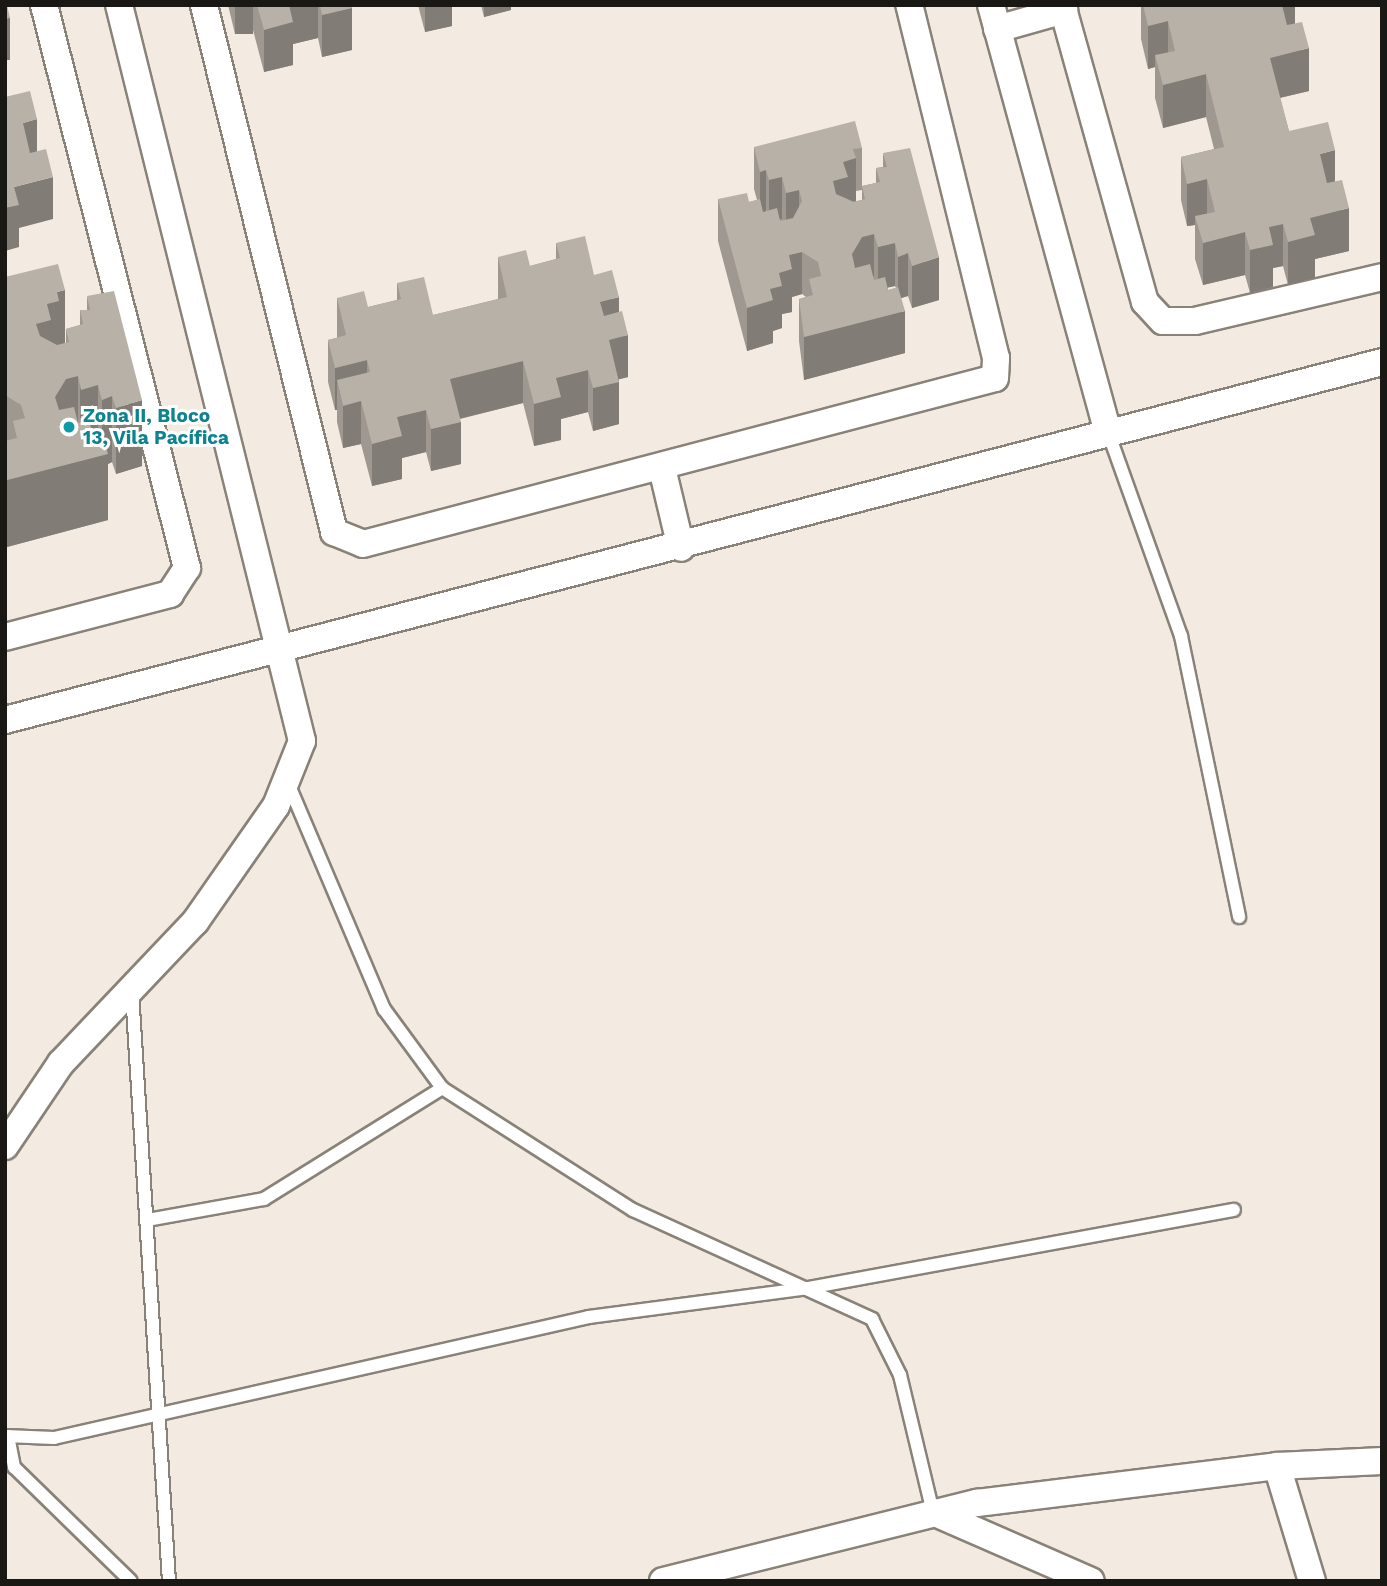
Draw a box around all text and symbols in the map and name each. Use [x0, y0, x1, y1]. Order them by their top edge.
place label: Zona II, Bloco 13, Vila Pacífica [83, 405, 230, 449]
marker: Zona II, Bloco 13, Vila Pacífica [61, 419, 77, 435]

